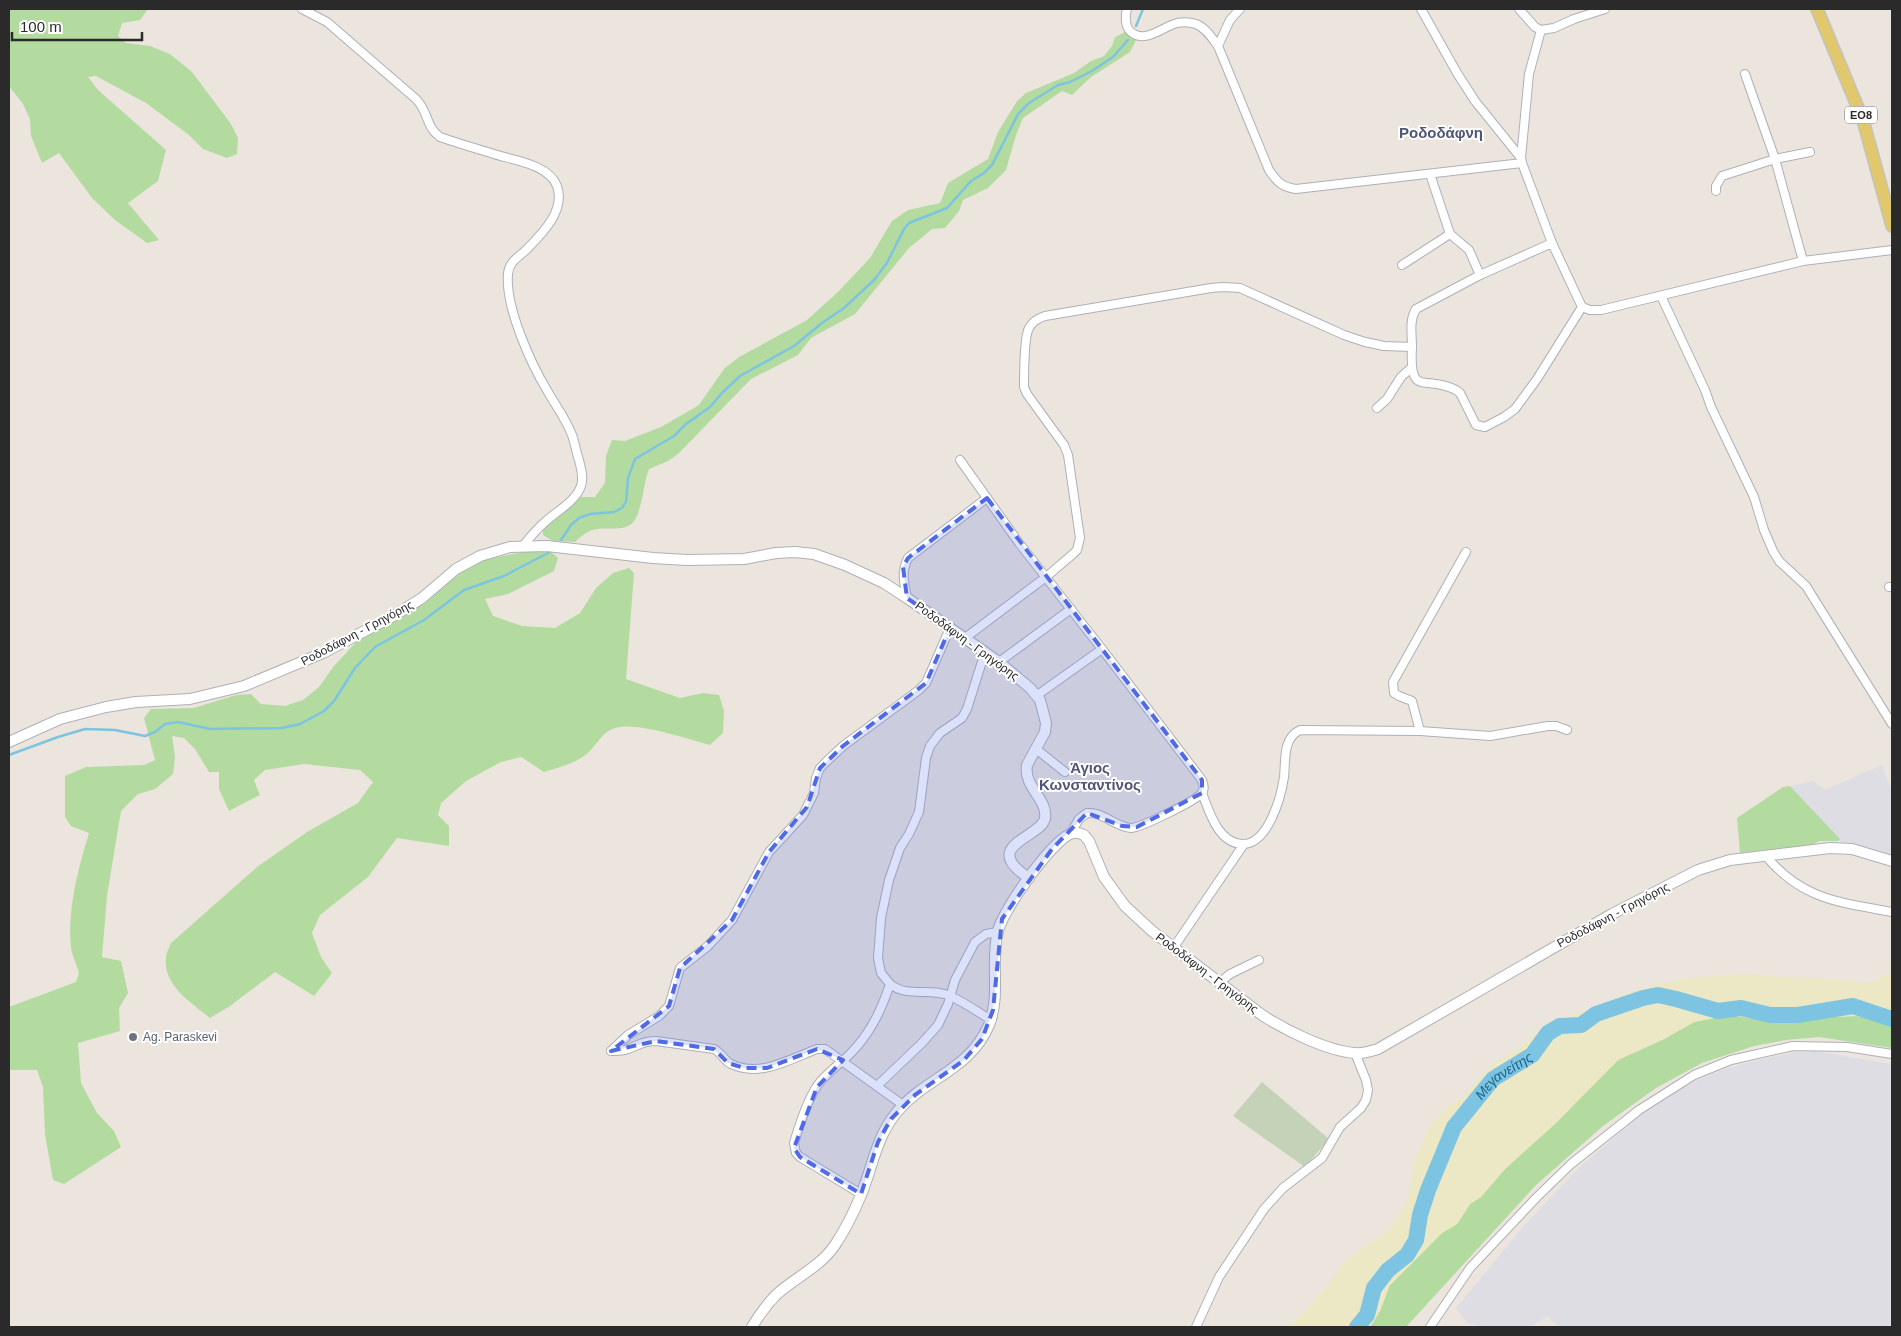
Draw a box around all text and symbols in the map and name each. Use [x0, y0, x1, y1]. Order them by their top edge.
scale bar [12, 10, 142, 42]
text: 100 m [20, 18, 62, 35]
road number: ΕΟ8 [1845, 106, 1877, 124]
district label: Ροδοδάφνη [1399, 124, 1483, 141]
street label: Ροδοδάφνη - Γρηγόρης [299, 597, 416, 668]
street label: Ροδοδάφνη - Γρηγόρης [912, 599, 1022, 683]
district label: Άγιος Κωνσταντίνος [1039, 759, 1141, 793]
street label: Ροδοδάφνη - Γρηγόρης [1555, 879, 1672, 950]
street label: Ροδοδάφνη - Γρηγόρης [1153, 930, 1261, 1016]
place label: Ag. Paraskevi [143, 1030, 217, 1044]
marker: Ag. Paraskevi [127, 1031, 139, 1043]
water label: Μεγανείτης [1472, 1049, 1536, 1103]

